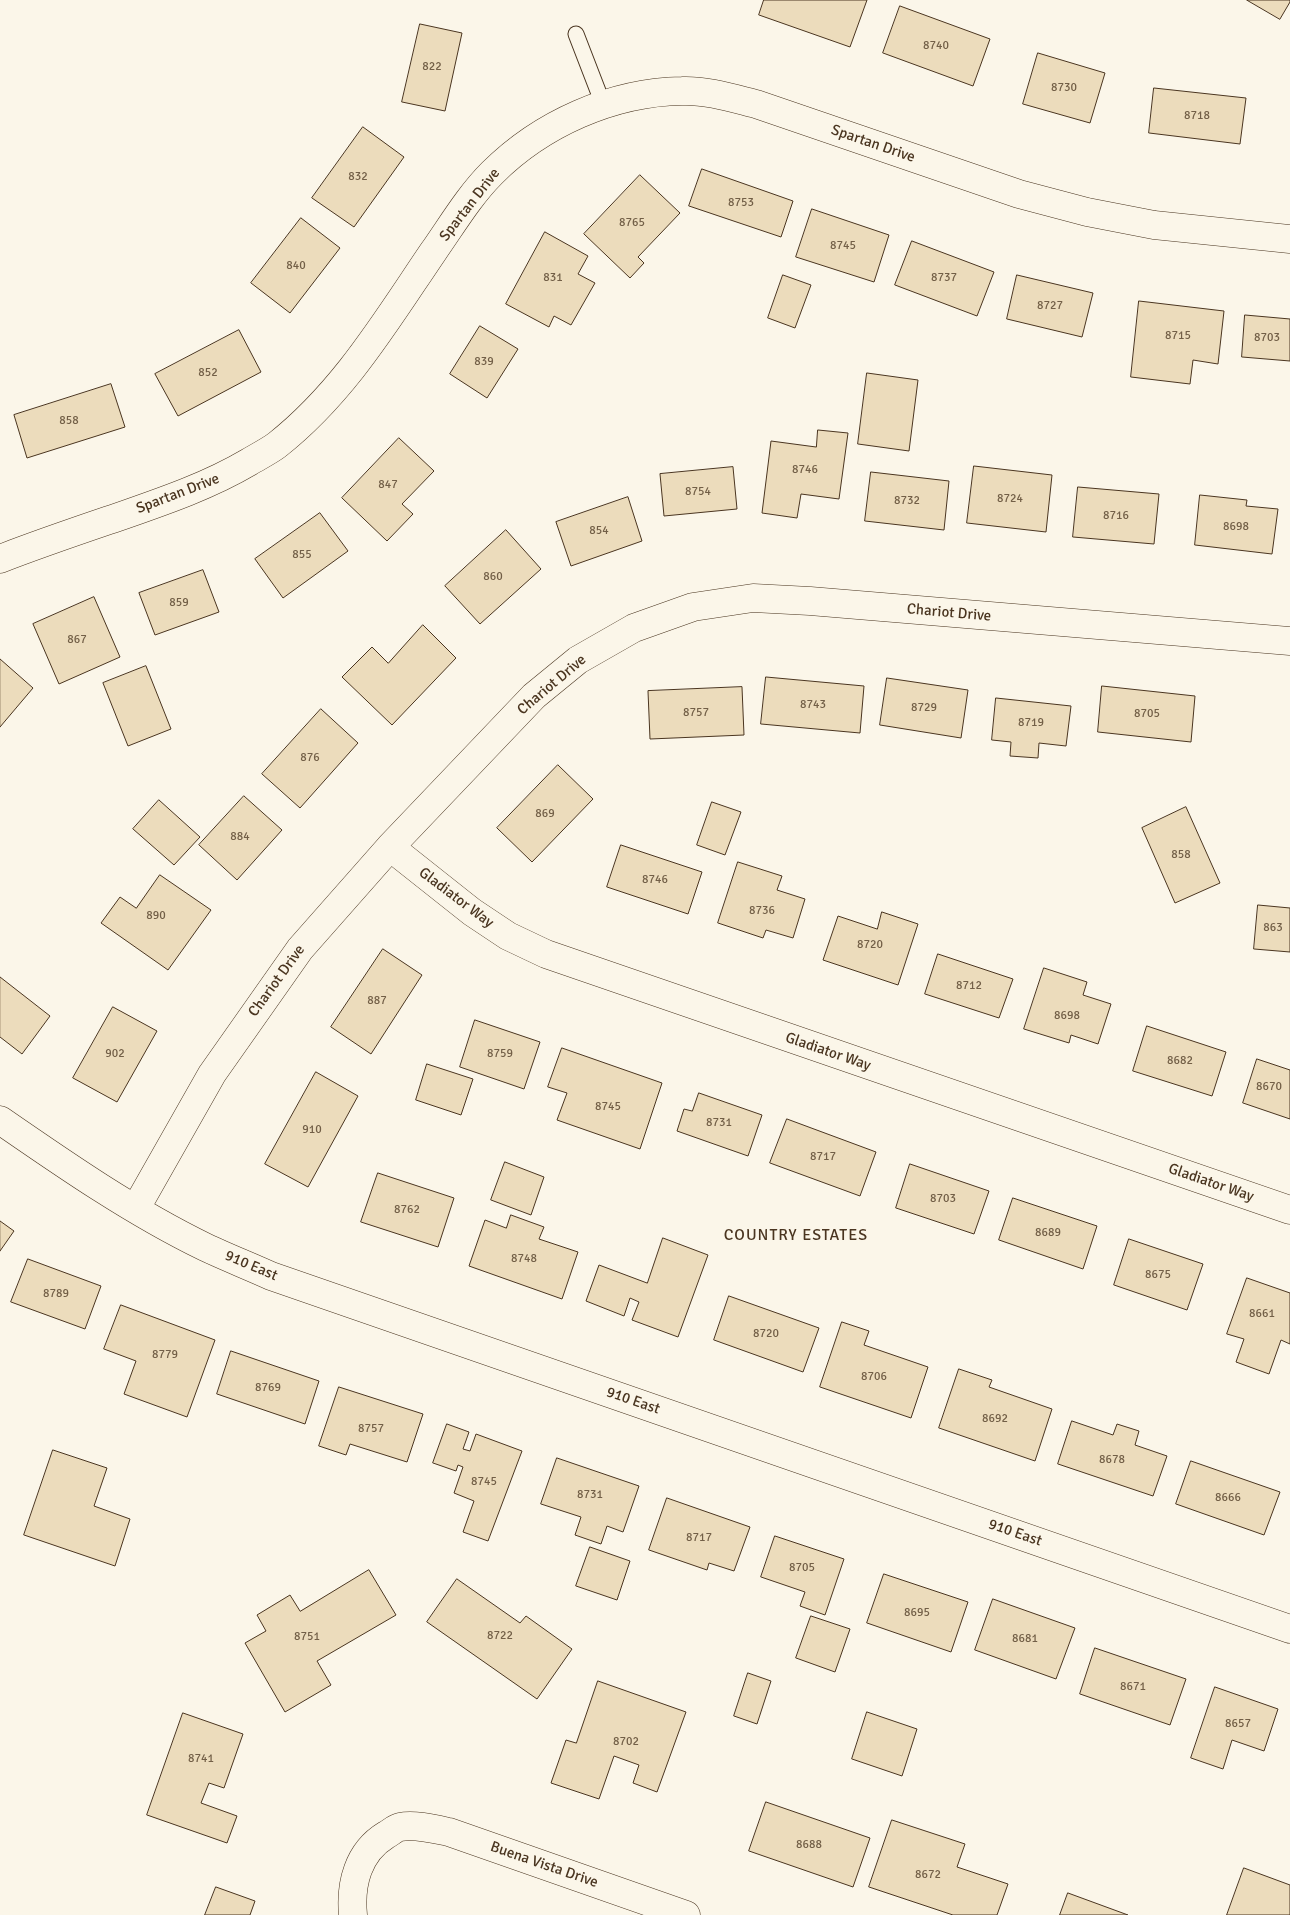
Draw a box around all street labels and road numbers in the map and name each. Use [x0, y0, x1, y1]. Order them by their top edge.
street label: Spartan Drive [829, 121, 917, 167]
street label: Spartan Drive [436, 165, 504, 245]
street label: Spartan Drive [134, 470, 222, 518]
street label: Chariot Drive [906, 600, 992, 626]
street label: Chariot Drive [514, 651, 590, 719]
street label: Gladiator Way [415, 864, 497, 932]
street label: Chariot Drive [245, 942, 309, 1020]
street label: Gladiator Way [783, 1029, 873, 1075]
street label: Gladiator Way [1166, 1160, 1256, 1206]
street label: 910 East [222, 1247, 280, 1285]
street label: 910 East [604, 1383, 662, 1419]
street label: 910 East [986, 1515, 1044, 1551]
street label: Buena Vista Drive [488, 1838, 600, 1892]

